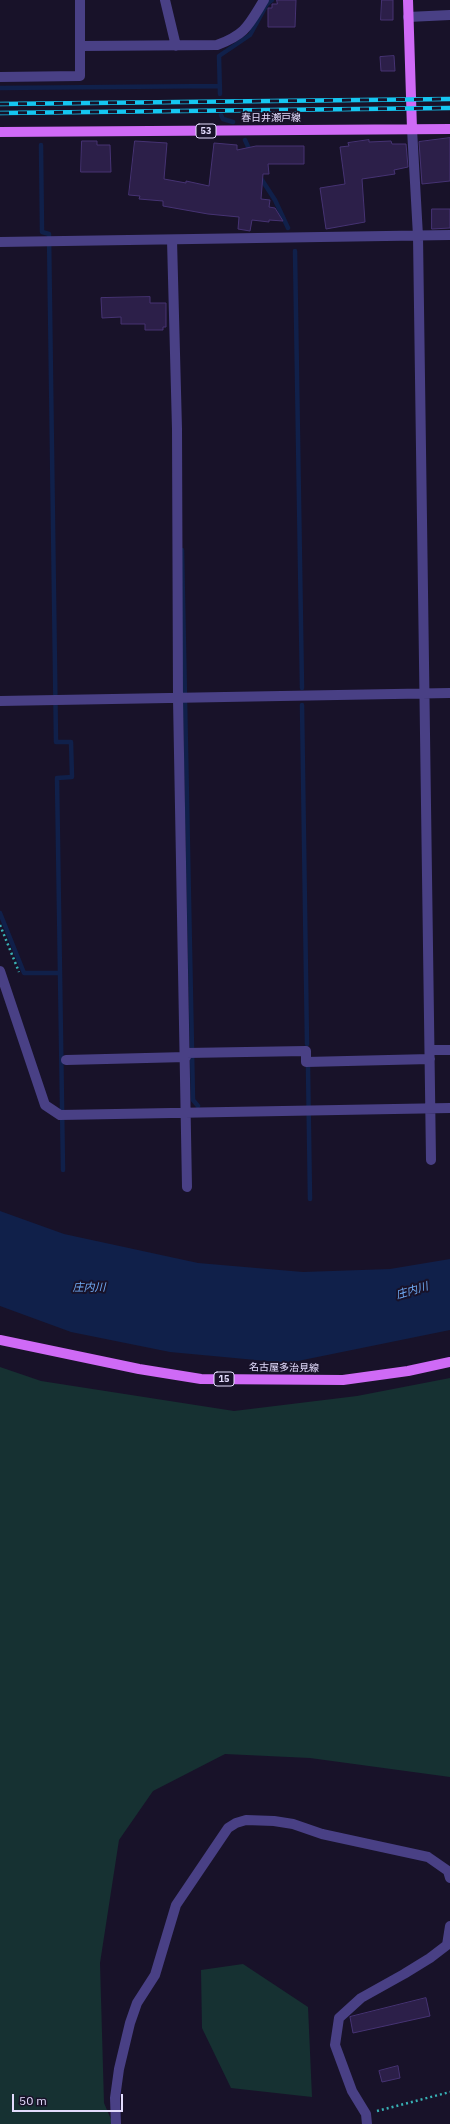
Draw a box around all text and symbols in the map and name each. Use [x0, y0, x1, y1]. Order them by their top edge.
street label: 春日井瀬戸線 [241, 112, 301, 124]
road number: 53 [196, 124, 216, 138]
water label: 庄内川 [394, 1280, 430, 1302]
water label: 庄内川 [73, 1281, 105, 1295]
street label: 名古屋多治見線 [249, 1361, 319, 1375]
road number: 15 [214, 1372, 234, 1386]
scale bar [14, 2086, 125, 2112]
text: 50 m [19, 2093, 47, 2108]

